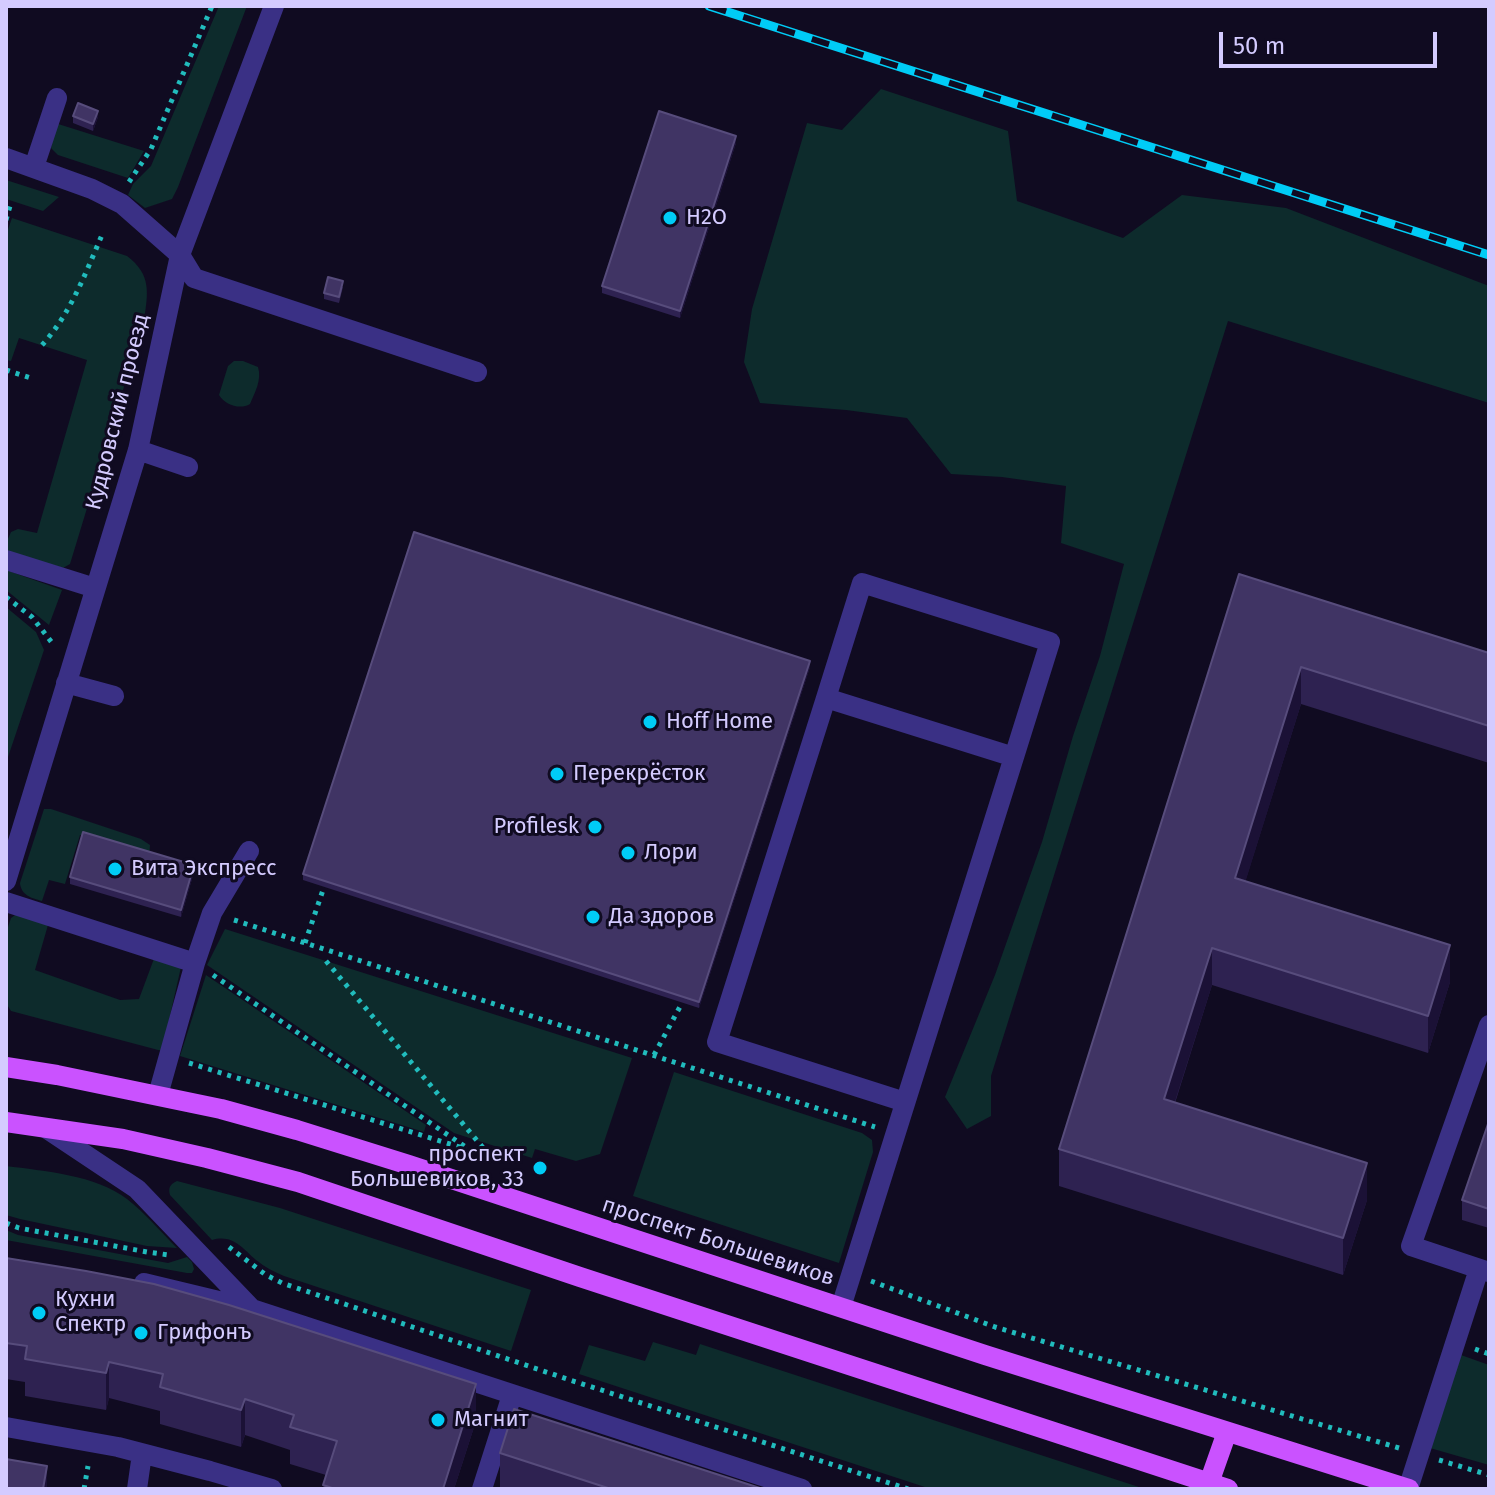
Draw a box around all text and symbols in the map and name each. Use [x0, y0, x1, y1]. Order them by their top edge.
scale bar [1223, 16, 1441, 66]
text: 50 m [1233, 32, 1285, 60]
place label: H2O [686, 205, 727, 231]
marker: H2O [661, 209, 679, 227]
street label: Кудровский проезд [81, 311, 155, 513]
place label: Hoff Home [666, 709, 773, 735]
marker: Hoff Home [641, 713, 659, 731]
place label: Перекрёсток [573, 761, 706, 787]
marker: Перекрёсток [548, 765, 566, 783]
place label: Profilesk [493, 814, 579, 840]
marker: Profilesk [586, 818, 604, 836]
place label: Лори [644, 840, 698, 866]
marker: Лори [619, 844, 637, 862]
place label: Вита Экспресс [131, 856, 277, 882]
marker: Вита Экспресс [106, 860, 124, 878]
place label: Да здоров [609, 904, 714, 930]
marker: Да здоров [584, 908, 602, 926]
place label: проспект Большевиков, 33 [350, 1142, 524, 1194]
marker: проспект Большевиков, 33 [531, 1159, 549, 1177]
street label: проспект Большевиков [599, 1192, 837, 1292]
place label: Кухни Спектр [55, 1287, 126, 1338]
marker: Кухни Спектр [30, 1304, 48, 1322]
place label: Грифонъ [157, 1320, 251, 1346]
marker: Грифонъ [132, 1324, 150, 1342]
place label: Магнит [454, 1407, 529, 1433]
marker: Магнит [429, 1411, 447, 1429]

